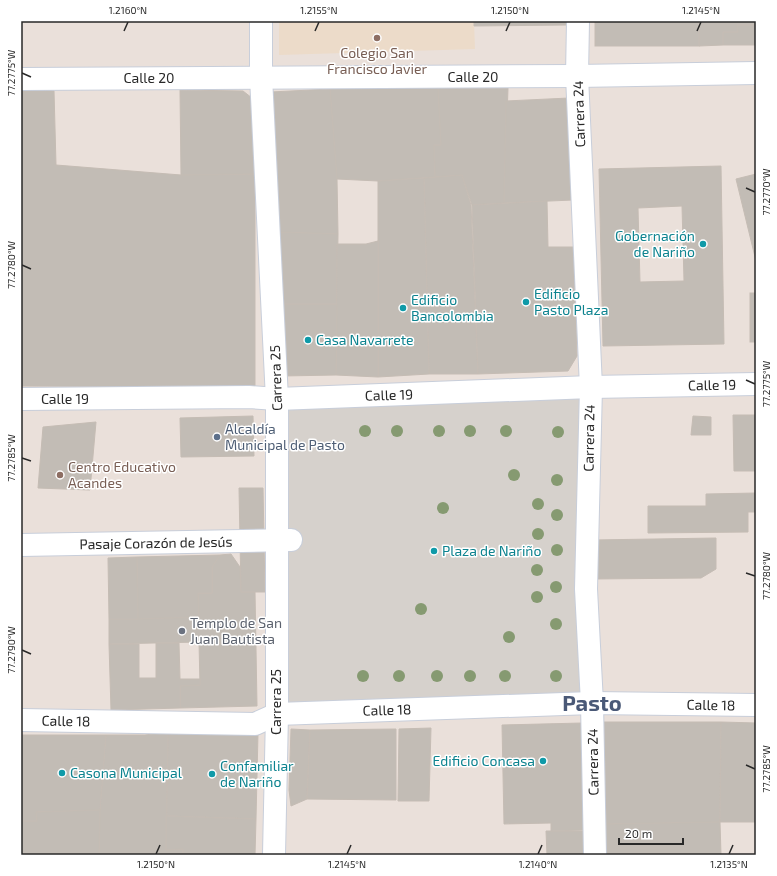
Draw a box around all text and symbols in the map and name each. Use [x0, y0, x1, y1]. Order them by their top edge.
text: 1.2160°N [109, 4, 147, 16]
text: 1.2155°N [300, 4, 338, 16]
text: 1.2150°N [491, 4, 529, 16]
text: 1.2145°N [682, 4, 720, 16]
marker: Colegio San Francisco Javier [372, 33, 382, 43]
place label: Colegio San Francisco Javier [327, 44, 427, 77]
text: 77.2775°W [5, 49, 17, 96]
street label: Calle 20 [448, 68, 498, 85]
street label: Calle 20 [124, 69, 174, 86]
street label: Carrera 24 [569, 80, 588, 148]
text: 77.2770°W [760, 168, 772, 216]
place label: Gobernación de Nariño [615, 227, 695, 260]
marker: Gobernación de Nariño [698, 239, 708, 249]
text: 77.2780°W [5, 240, 17, 289]
place label: Edificio Pasto Plaza [534, 285, 608, 318]
place label: Edificio Bancolombia [411, 291, 494, 324]
marker: Edificio Pasto Plaza [521, 297, 531, 307]
marker: Edificio Bancolombia [398, 303, 408, 313]
place label: Casa Navarrete [316, 331, 414, 348]
marker: Casa Navarrete [303, 335, 313, 345]
street label: Carrera 25 [266, 345, 285, 411]
text: 77.2775°W [760, 360, 772, 407]
street label: Calle 19 [688, 376, 736, 393]
street label: Calle 19 [365, 385, 413, 404]
street label: Calle 19 [41, 390, 89, 407]
street label: Carrera 24 [579, 404, 598, 472]
place label: Alcaldía Municipal de Pasto [225, 420, 345, 453]
marker: Alcaldía Municipal de Pasto [212, 432, 222, 442]
text: 77.2785°W [5, 434, 17, 482]
place label: Centro Educativo Acandes [68, 458, 176, 491]
marker: Centro Educativo Acandes [55, 470, 65, 480]
street label: Pasaje Corazón de Jesús [79, 533, 233, 552]
place label: Plaza de Nariño [442, 542, 541, 559]
marker: Plaza de Nariño [429, 546, 439, 556]
text: 77.2780°W [760, 551, 772, 600]
place label: Templo de San Juan Bautista [190, 614, 282, 647]
text: 77.2790°W [5, 626, 17, 674]
marker: Templo de San Juan Bautista [177, 626, 187, 636]
street label: Carrera 25 [267, 669, 284, 735]
district label: Pasto [562, 689, 622, 715]
street label: Calle 18 [687, 696, 736, 713]
street label: Calle 18 [362, 700, 412, 719]
street label: Calle 18 [42, 712, 91, 729]
street label: Carrera 24 [583, 728, 602, 796]
text: 77.2785°W [760, 745, 772, 793]
place label: Edificio Concasa [432, 752, 535, 769]
marker: Edificio Concasa [538, 756, 548, 766]
place label: Confamiliar de Nariño [220, 757, 294, 790]
place label: Casona Municipal [70, 764, 183, 781]
marker: Casona Municipal [57, 768, 67, 778]
marker: Confamiliar de Nariño [207, 769, 217, 779]
scale bar [619, 820, 683, 846]
text: 20 m [625, 826, 652, 840]
text: 1.2150°N [137, 858, 175, 870]
text: 1.2145°N [328, 858, 366, 870]
text: 1.2140°N [519, 858, 557, 870]
text: 1.2135°N [710, 858, 748, 870]

